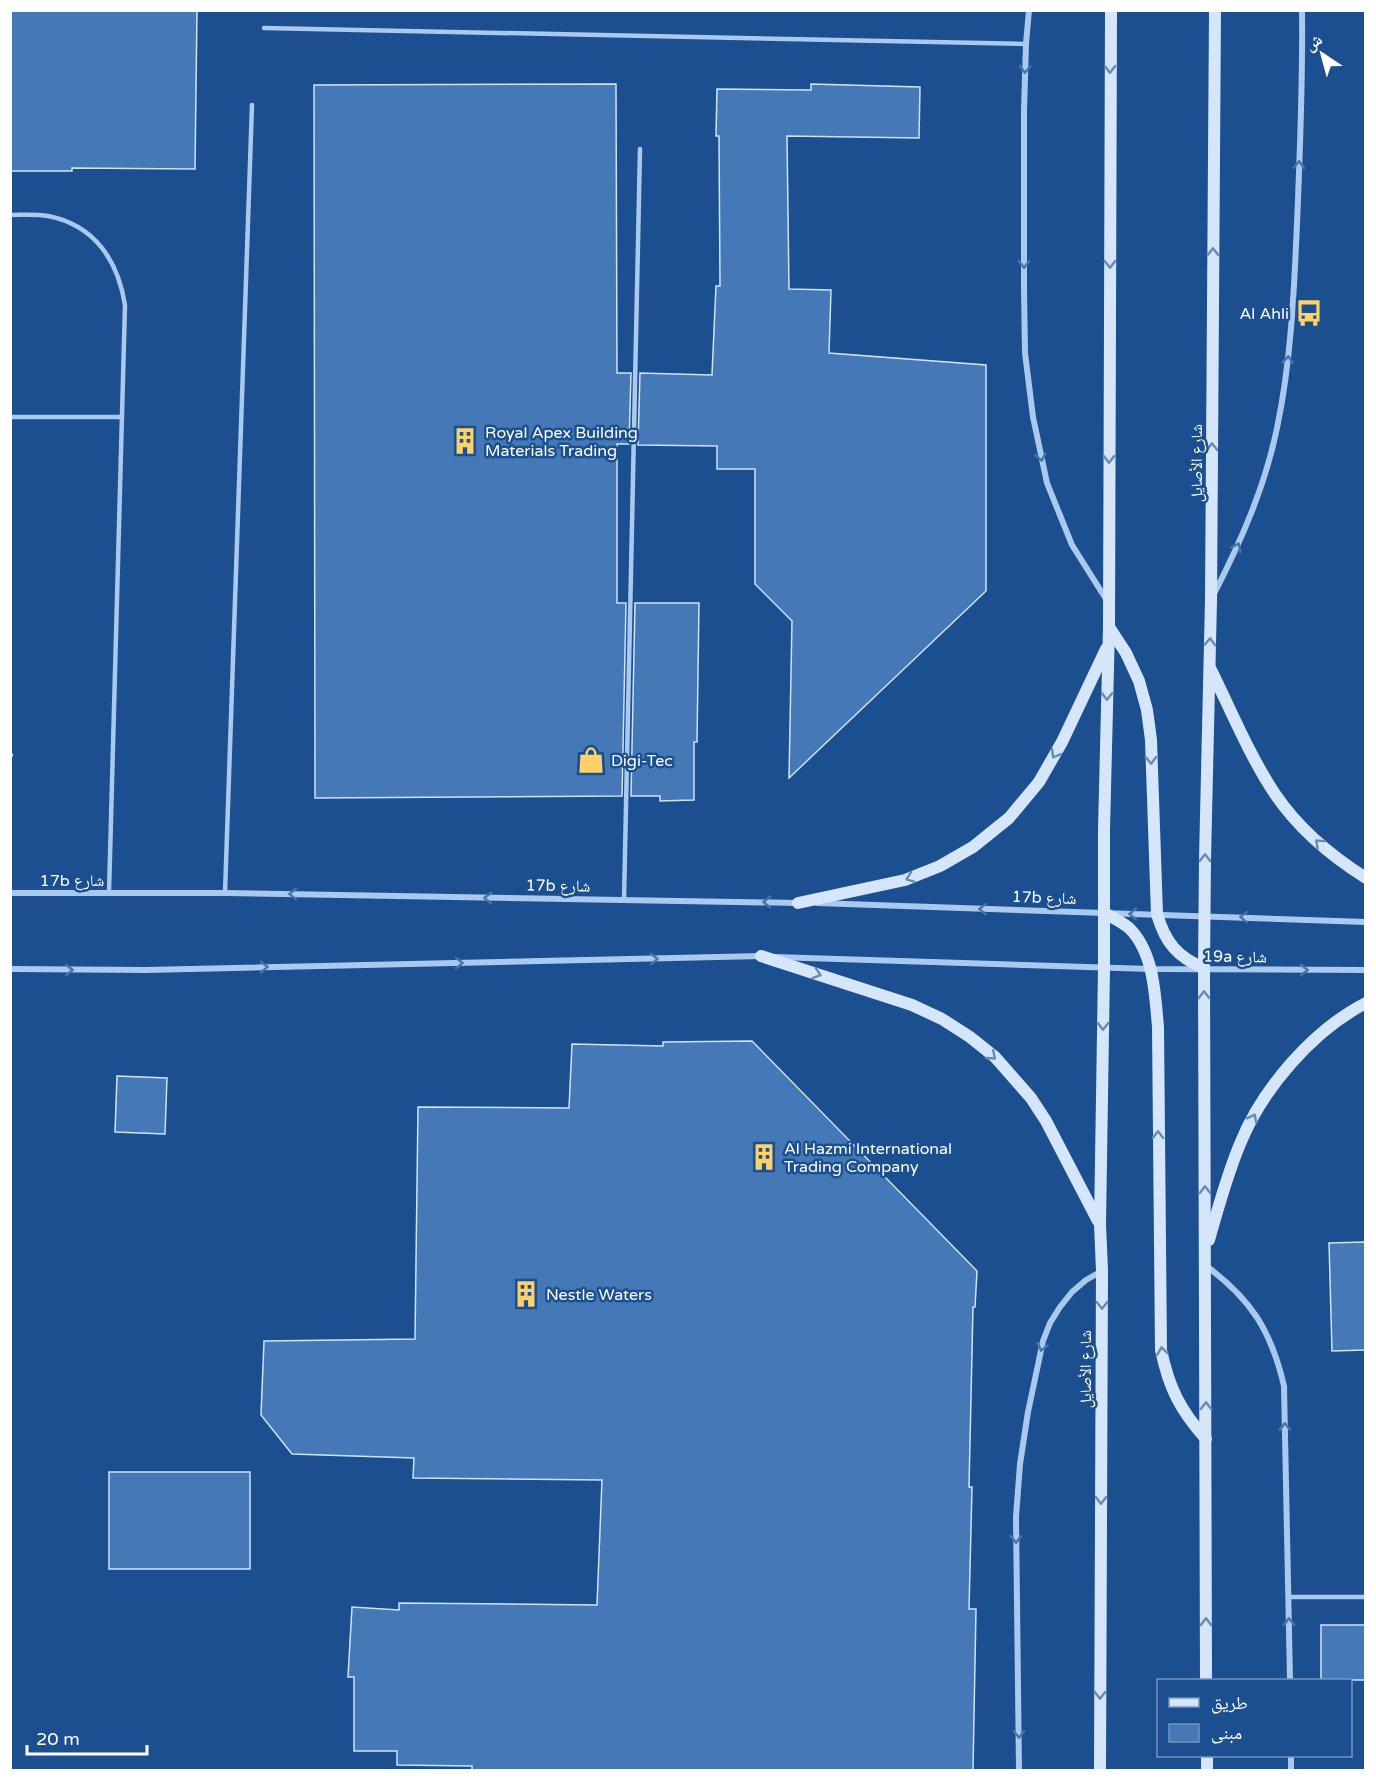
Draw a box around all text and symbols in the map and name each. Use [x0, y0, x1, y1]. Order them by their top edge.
north arrow [1292, 24, 1352, 84]
text: ش [1301, 30, 1327, 56]
one-way arrow [1019, 64, 1031, 73]
one-way arrow [1104, 64, 1116, 73]
one-way arrow [1293, 161, 1306, 170]
one-way arrow [1207, 247, 1219, 256]
one-way arrow [1018, 259, 1030, 268]
one-way arrow [1104, 259, 1116, 268]
bus stop icon: Al Ahli [1294, 298, 1324, 328]
place label: Al Ahli [1239, 304, 1289, 324]
one-way arrow [1281, 355, 1294, 364]
place label: Royal Apex Building Materials Trading [485, 423, 638, 461]
street label: شارع الأصايل [1187, 424, 1207, 502]
building icon: Royal Apex Building Materials Trading [450, 426, 480, 456]
one-way arrow [1206, 442, 1218, 451]
one-way arrow [1034, 452, 1047, 462]
one-way arrow [1103, 454, 1115, 463]
one-way arrow [1230, 543, 1242, 554]
one-way arrow [1203, 637, 1216, 646]
one-way arrow [1101, 691, 1113, 700]
shop icon: Digi-Tec [576, 745, 606, 775]
one-way arrow [1051, 748, 1062, 758]
place label: Digi-Tec [611, 751, 673, 771]
one-way arrow [1145, 756, 1158, 765]
one-way arrow [1315, 839, 1326, 850]
one-way arrow [1199, 853, 1211, 862]
one-way arrow [906, 870, 916, 883]
street label: 17b شارع [40, 871, 104, 891]
street label: 17b شارع [525, 875, 591, 897]
street label: 17b شارع [1011, 887, 1077, 909]
one-way arrow [289, 888, 298, 900]
one-way arrow [484, 891, 493, 904]
one-way arrow [763, 896, 772, 908]
one-way arrow [979, 902, 988, 915]
one-way arrow [1129, 908, 1138, 920]
one-way arrow [1240, 911, 1249, 924]
street label: 19a شارع [1203, 946, 1267, 968]
one-way arrow [649, 952, 658, 965]
one-way arrow [454, 957, 463, 969]
one-way arrow [259, 961, 268, 974]
one-way arrow [64, 963, 73, 976]
one-way arrow [1300, 964, 1309, 976]
one-way arrow [811, 967, 822, 979]
one-way arrow [1198, 991, 1210, 1000]
one-way arrow [1096, 1022, 1109, 1031]
one-way arrow [985, 1049, 996, 1060]
one-way arrow [1245, 1114, 1257, 1125]
one-way arrow [1152, 1131, 1164, 1140]
place label: Al Hazmi International Trading Company [784, 1139, 952, 1177]
building icon: Al Hazmi International Trading Company [749, 1142, 779, 1172]
one-way arrow [1199, 1186, 1211, 1195]
building icon: Nestle Waters [511, 1279, 541, 1309]
place label: Nestle Waters [546, 1285, 652, 1305]
one-way arrow [1096, 1301, 1108, 1310]
street label: شارع الأصايل [1076, 1330, 1096, 1408]
one-way arrow [1037, 1342, 1050, 1352]
one-way arrow [1156, 1347, 1168, 1356]
one-way arrow [1200, 1402, 1212, 1411]
one-way arrow [1279, 1423, 1291, 1432]
one-way arrow [1095, 1496, 1107, 1505]
one-way arrow [1010, 1535, 1022, 1544]
one-way arrow [1200, 1618, 1212, 1627]
one-way arrow [1283, 1618, 1295, 1627]
legend [1157, 1679, 1352, 1757]
one-way arrow [1094, 1691, 1106, 1700]
text: طريق [1211, 1692, 1248, 1714]
scale bar [27, 1718, 147, 1756]
text: مبنى [1211, 1722, 1242, 1744]
text: 20 m [36, 1728, 80, 1750]
one-way arrow [1013, 1730, 1025, 1739]

